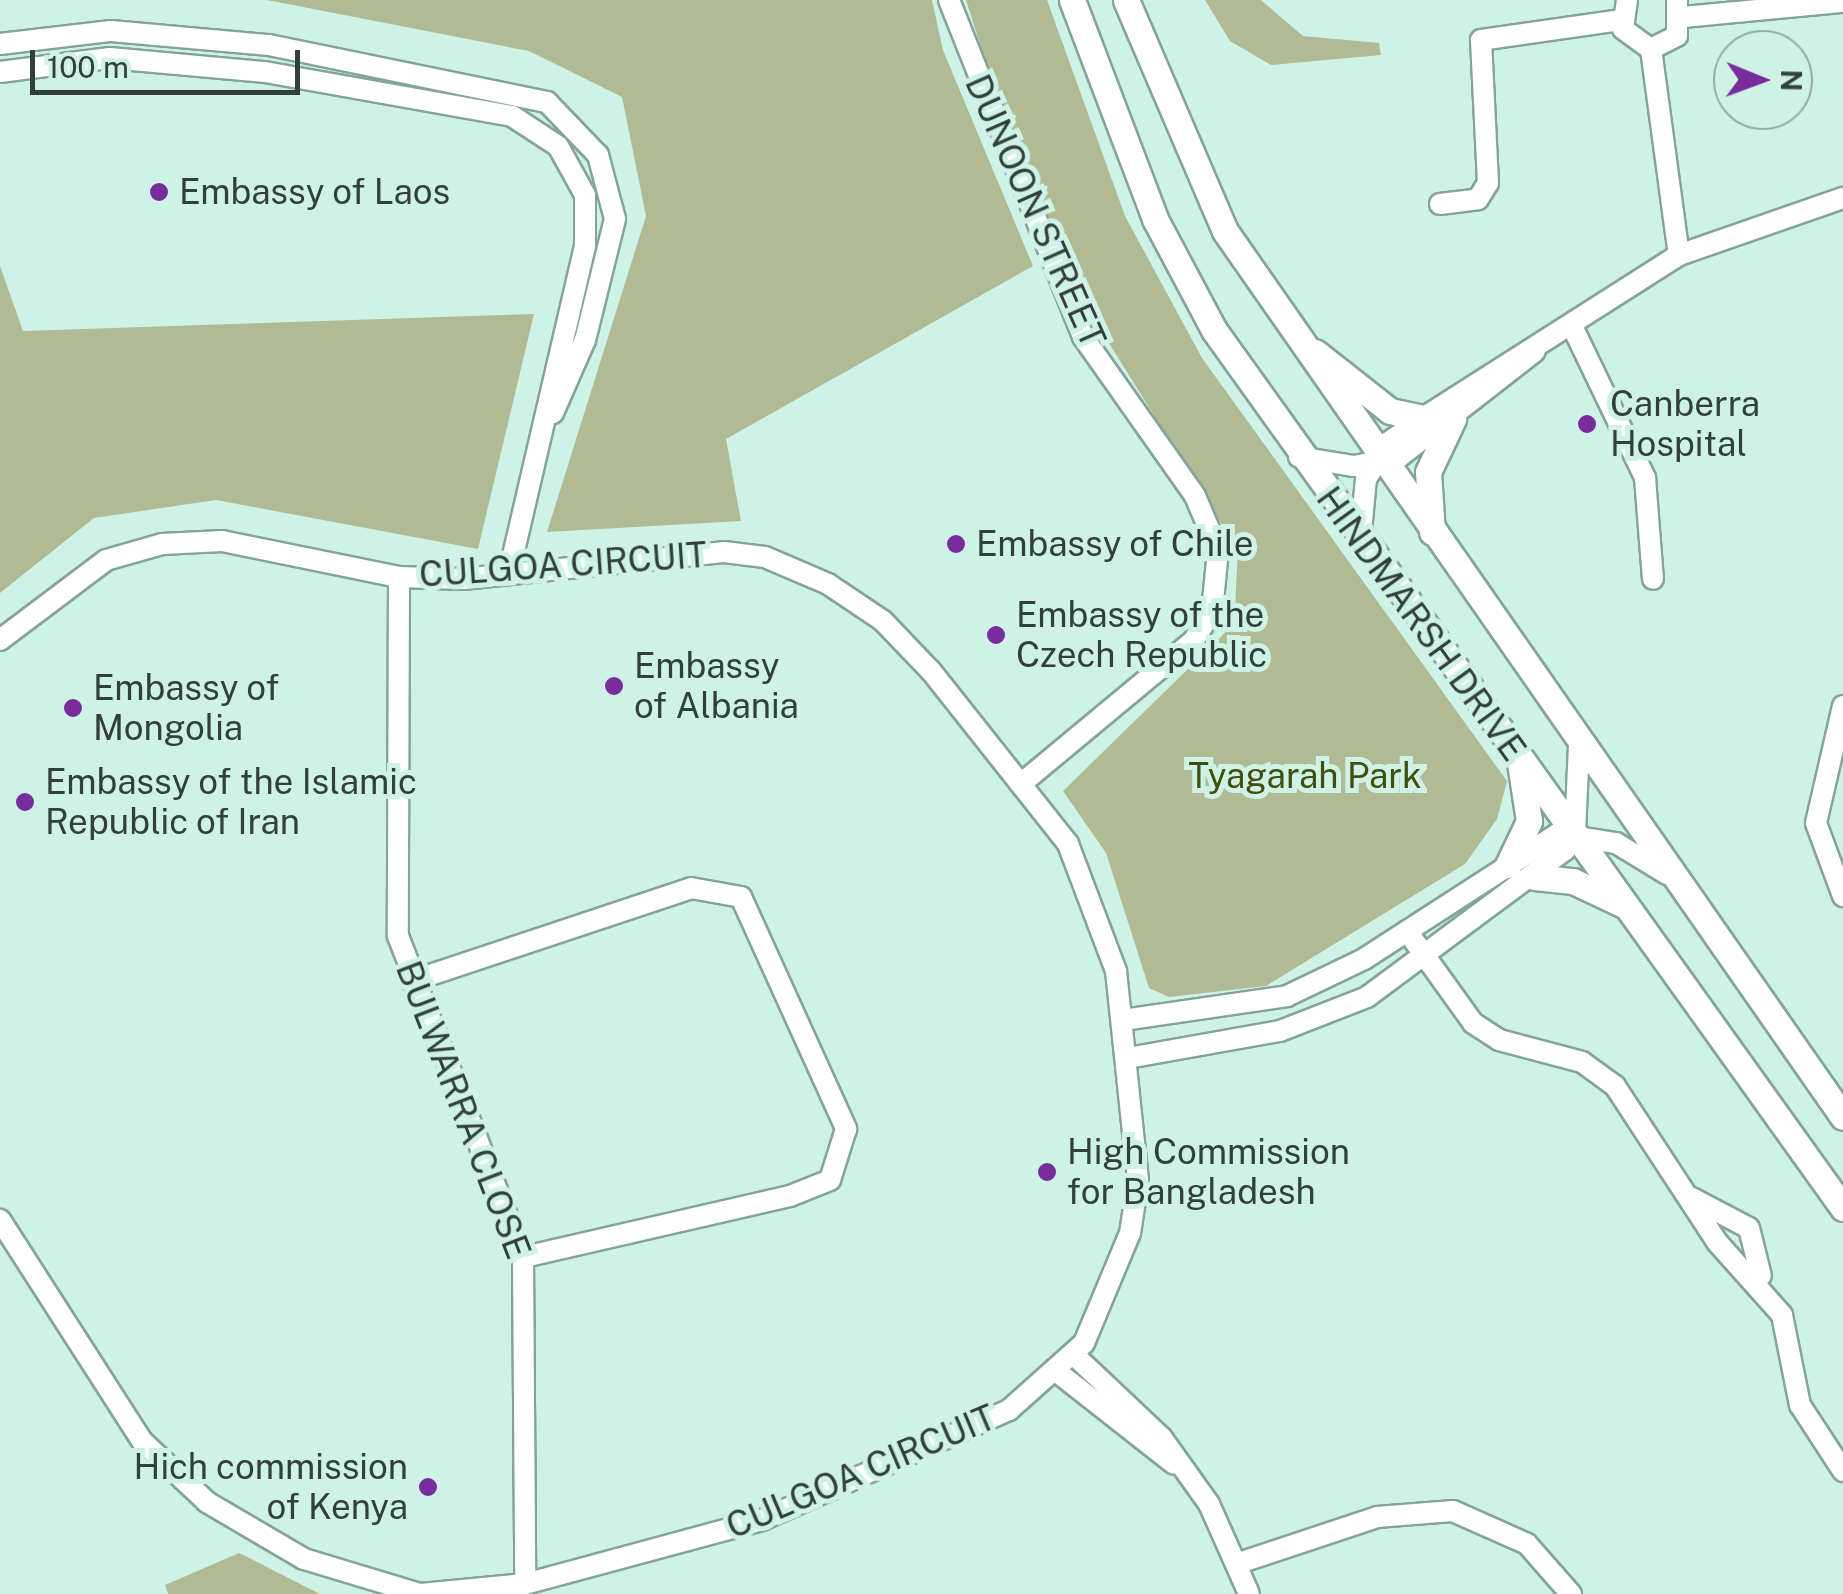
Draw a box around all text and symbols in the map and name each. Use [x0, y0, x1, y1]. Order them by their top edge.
scale bar [35, 30, 305, 92]
north arrow [1713, 30, 1813, 130]
text: 100 m [47, 49, 129, 85]
street label: DUNOON STREET [956, 68, 1114, 354]
text: N [1775, 69, 1808, 92]
place label: Embassy of Laos [179, 171, 451, 213]
marker: Embassy of Laos [148, 181, 170, 203]
place label: Canberra Hospital [1610, 383, 1760, 465]
marker: Canberra Hospital [1574, 411, 1600, 437]
street label: HINDMARSH DRIVE [1308, 479, 1534, 769]
place label: Embassy of Chile [976, 523, 1254, 565]
marker: Embassy of Chile [945, 533, 967, 555]
street label: CULGOA CIRCUIT [418, 534, 708, 596]
place label: Embassy of the Czech Republic [1016, 594, 1267, 676]
marker: Embassy of the Czech Republic [985, 624, 1007, 646]
place label: Embassy of Albania [634, 645, 799, 727]
place label: Embassy of Mongolia [93, 667, 280, 749]
marker: Embassy of Albania [603, 675, 625, 697]
marker: Embassy of Mongolia [62, 697, 84, 719]
park label: Tyagarah Park [1188, 755, 1422, 797]
place label: Embassy of the Islamic Republic of Iran [45, 761, 418, 843]
marker: Embassy of the Islamic Republic of Iran [14, 791, 36, 813]
street label: BULWARRA CLOSE [387, 955, 539, 1265]
place label: High Commission for Bangladesh [1067, 1131, 1350, 1213]
marker: High Commission for Bangladesh [1036, 1161, 1058, 1183]
street label: CULGOA CIRCUIT [720, 1396, 1002, 1548]
place label: Hich commission of Kenya [133, 1446, 408, 1528]
marker: Hich commission of Kenya [417, 1476, 439, 1498]

